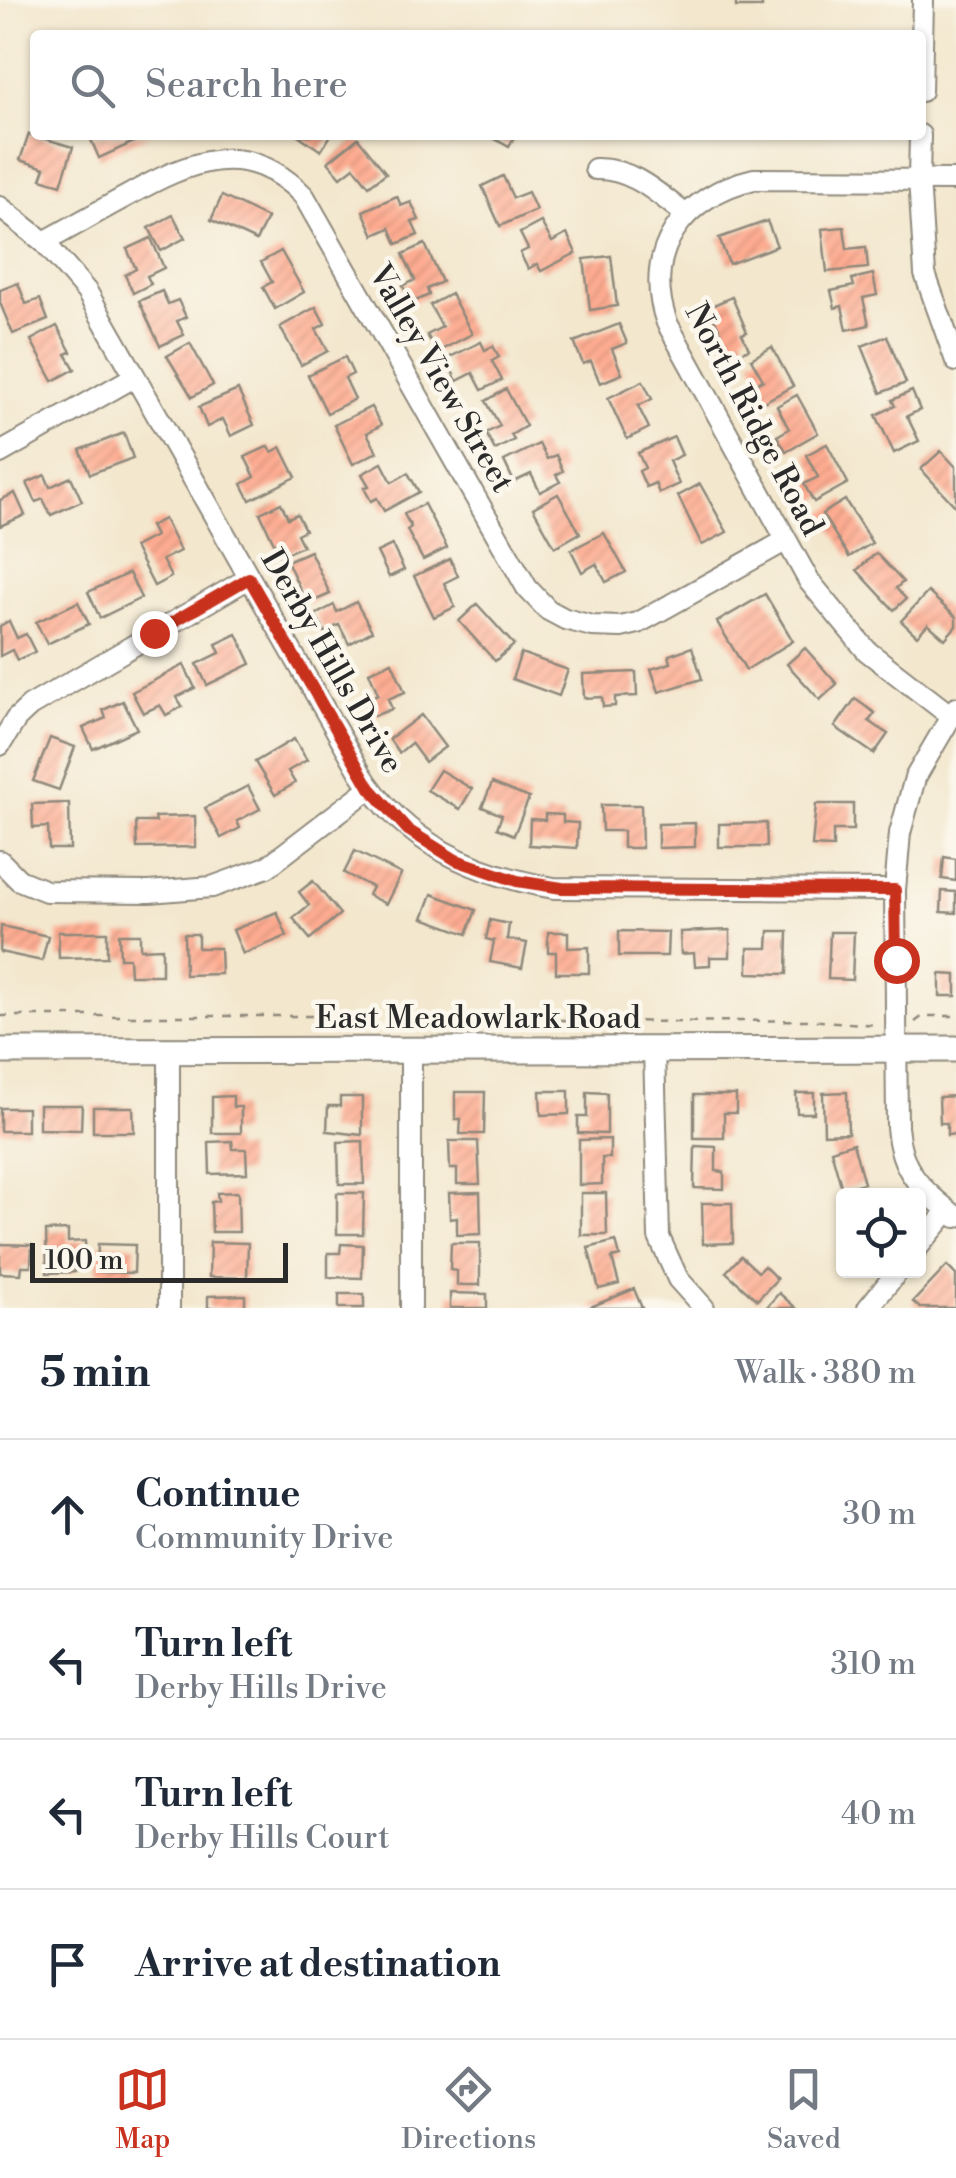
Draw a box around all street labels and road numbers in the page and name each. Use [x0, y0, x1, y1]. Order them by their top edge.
street label: Valley View Street [359, 256, 523, 500]
street label: North Ridge Road [676, 296, 832, 543]
street label: Derby Hills Drive [252, 542, 412, 781]
street label: East Meadowlark Road [315, 998, 641, 1038]

